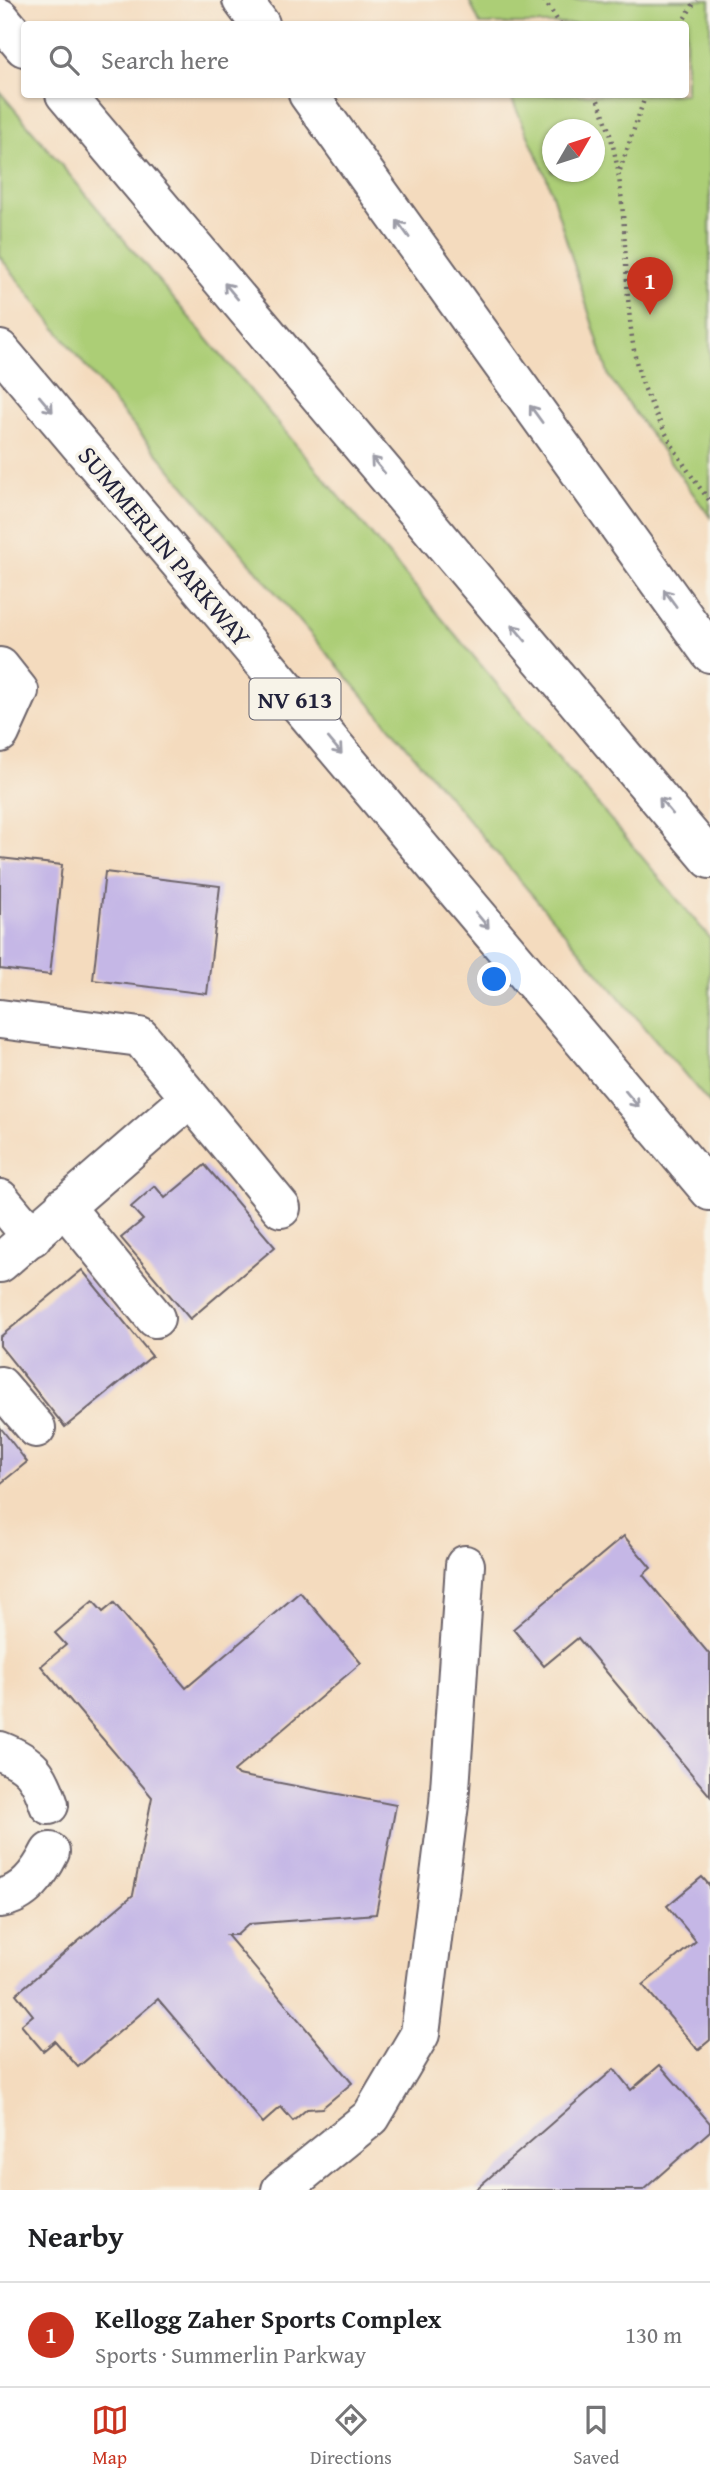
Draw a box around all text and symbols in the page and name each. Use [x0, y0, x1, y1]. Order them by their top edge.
search box [21, 21, 689, 98]
text: Search here [101, 40, 229, 79]
icon: search [45, 41, 83, 79]
north arrow [542, 119, 605, 182]
one-way arrow [396, 220, 411, 239]
pin: 1 [627, 257, 673, 315]
one-way arrow [223, 282, 239, 300]
one-way arrow [38, 395, 54, 413]
one-way arrow [529, 405, 543, 424]
street label: SUMMERLIN PARKWAY [69, 437, 261, 655]
one-way arrow [370, 456, 386, 474]
one-way arrow [663, 589, 677, 608]
one-way arrow [511, 624, 527, 642]
road number: NV 613 [250, 678, 340, 720]
one-way arrow [327, 737, 343, 755]
one-way arrow [658, 798, 674, 816]
one-way arrow [474, 911, 489, 929]
your location [477, 962, 511, 996]
one-way arrow [624, 1089, 640, 1107]
text: Nearby [28, 2214, 124, 2258]
text: Kellogg Zaher Sports Complex [95, 2299, 442, 2338]
text: 1 [45, 2318, 57, 2351]
text: 130 m [625, 2318, 682, 2351]
text: Sports · Summerlin Parkway [95, 2338, 366, 2371]
tab: Map [91, 2401, 129, 2471]
tab: Directions [310, 2401, 392, 2471]
tab: Saved [573, 2401, 619, 2471]

